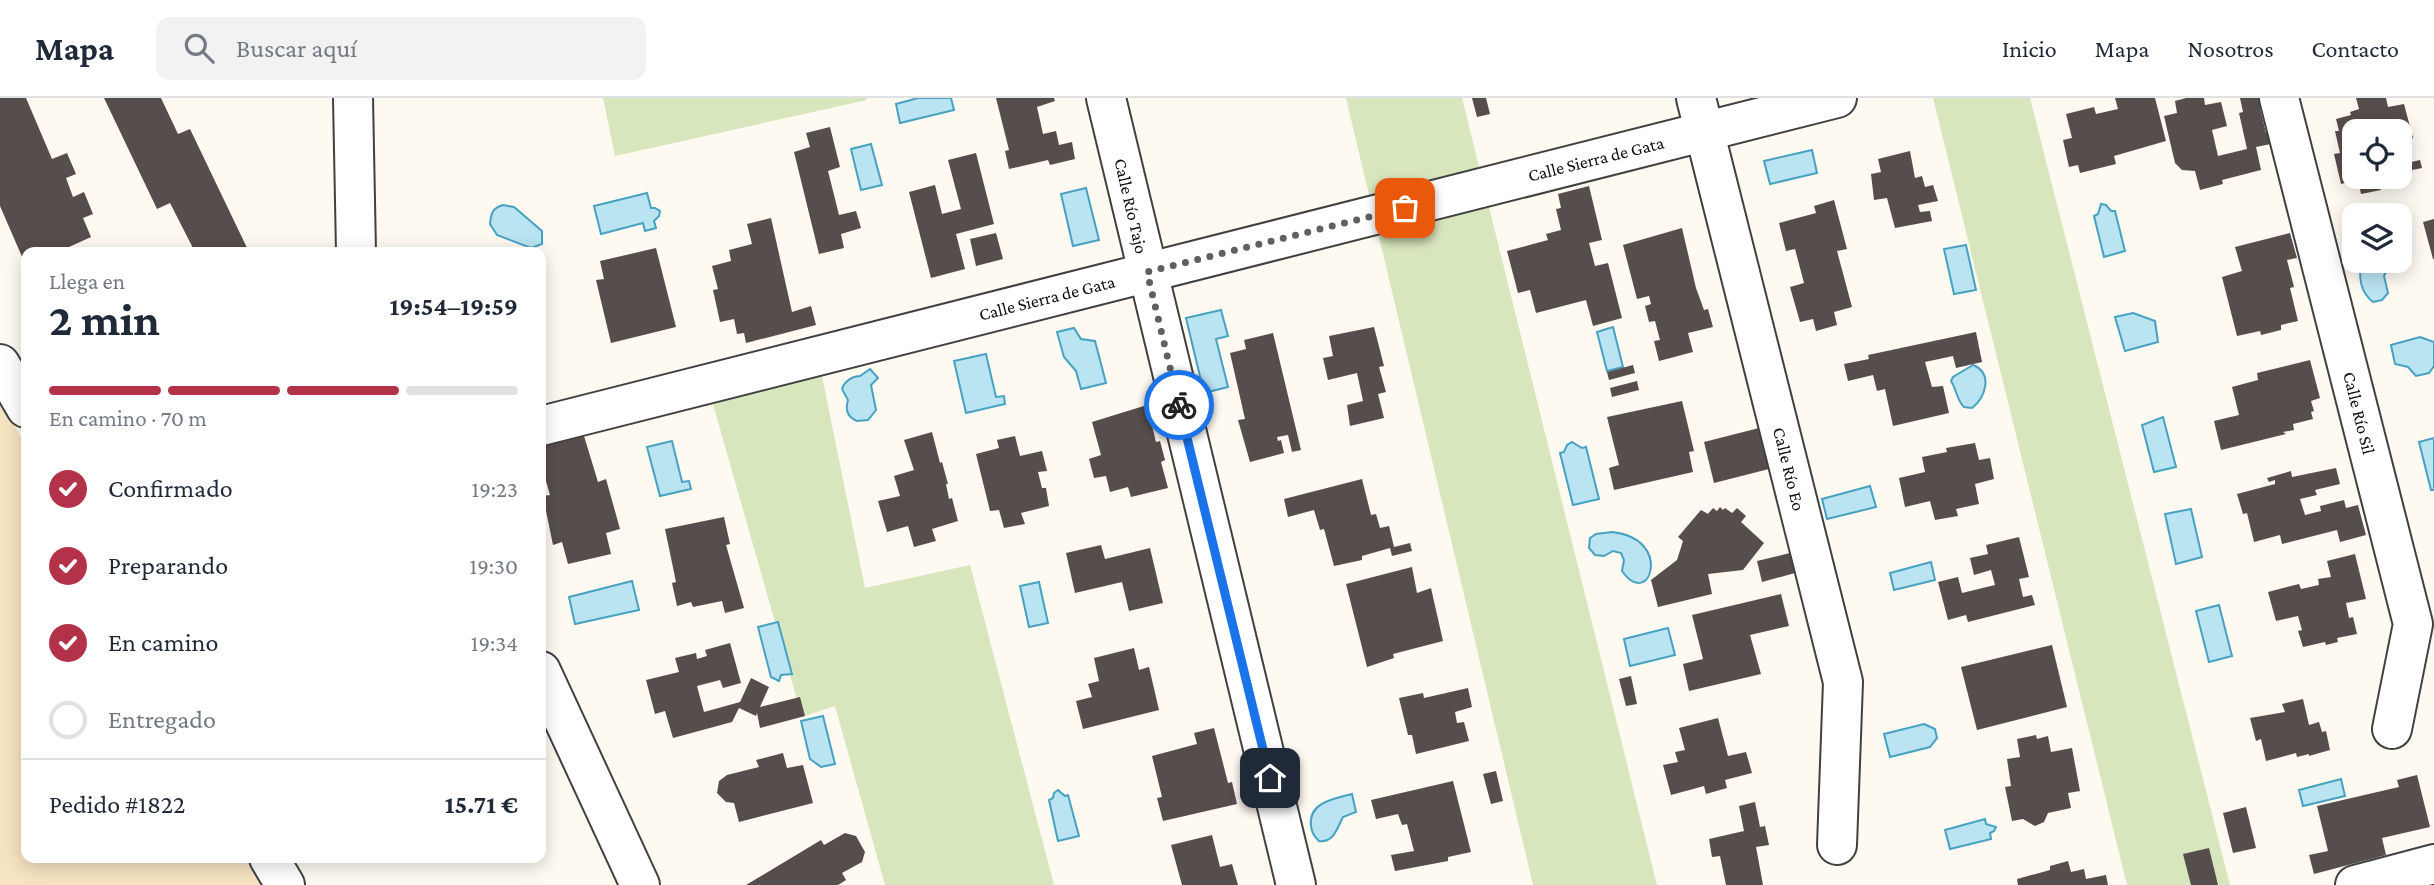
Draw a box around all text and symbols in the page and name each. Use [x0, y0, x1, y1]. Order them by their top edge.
search box [156, 17, 646, 80]
icon: search [180, 29, 218, 67]
text: Mapa [35, 30, 114, 67]
text: Buscar aquí [236, 34, 357, 63]
text: Inicio [2002, 35, 2057, 62]
text: Mapa [2095, 35, 2149, 62]
text: Nosotros [2187, 35, 2274, 62]
text: Contacto [2312, 35, 2399, 62]
map controls [2342, 119, 2412, 273]
button: locate [2342, 119, 2412, 189]
street label: Calle Sierra de Gata [1526, 132, 1666, 186]
street label: Calle Río Tajo [1109, 156, 1152, 256]
pin [1375, 178, 1435, 238]
icon: bag [1386, 189, 1424, 227]
button: layers [2342, 203, 2412, 273]
text: Llega en [49, 268, 125, 294]
street label: Calle Sierra de Gata [977, 271, 1117, 325]
text: 19:54–19:59 [390, 292, 518, 321]
text: 2 min [49, 294, 160, 345]
courier [1144, 370, 1214, 440]
street label: Calle Río Sil [2339, 370, 2379, 457]
icon: bike [1160, 386, 1198, 424]
text: En camino · 70 m [49, 405, 207, 431]
street label: Calle Río Eo [1769, 425, 1809, 513]
icon: check [49, 470, 87, 508]
text: Confirmado [108, 474, 233, 503]
text: 19:23 [472, 476, 518, 502]
icon: check [49, 547, 87, 585]
text: Preparando [108, 551, 228, 580]
text: 19:30 [470, 553, 518, 579]
icon: check [49, 624, 87, 662]
text: En camino [108, 628, 218, 657]
text: 19:34 [471, 630, 518, 656]
text: Entregado [108, 705, 216, 734]
pin [1240, 748, 1300, 808]
icon: home [1251, 759, 1289, 797]
text: Pedido #1822 [49, 790, 185, 819]
text: 15.71 € [445, 790, 518, 819]

